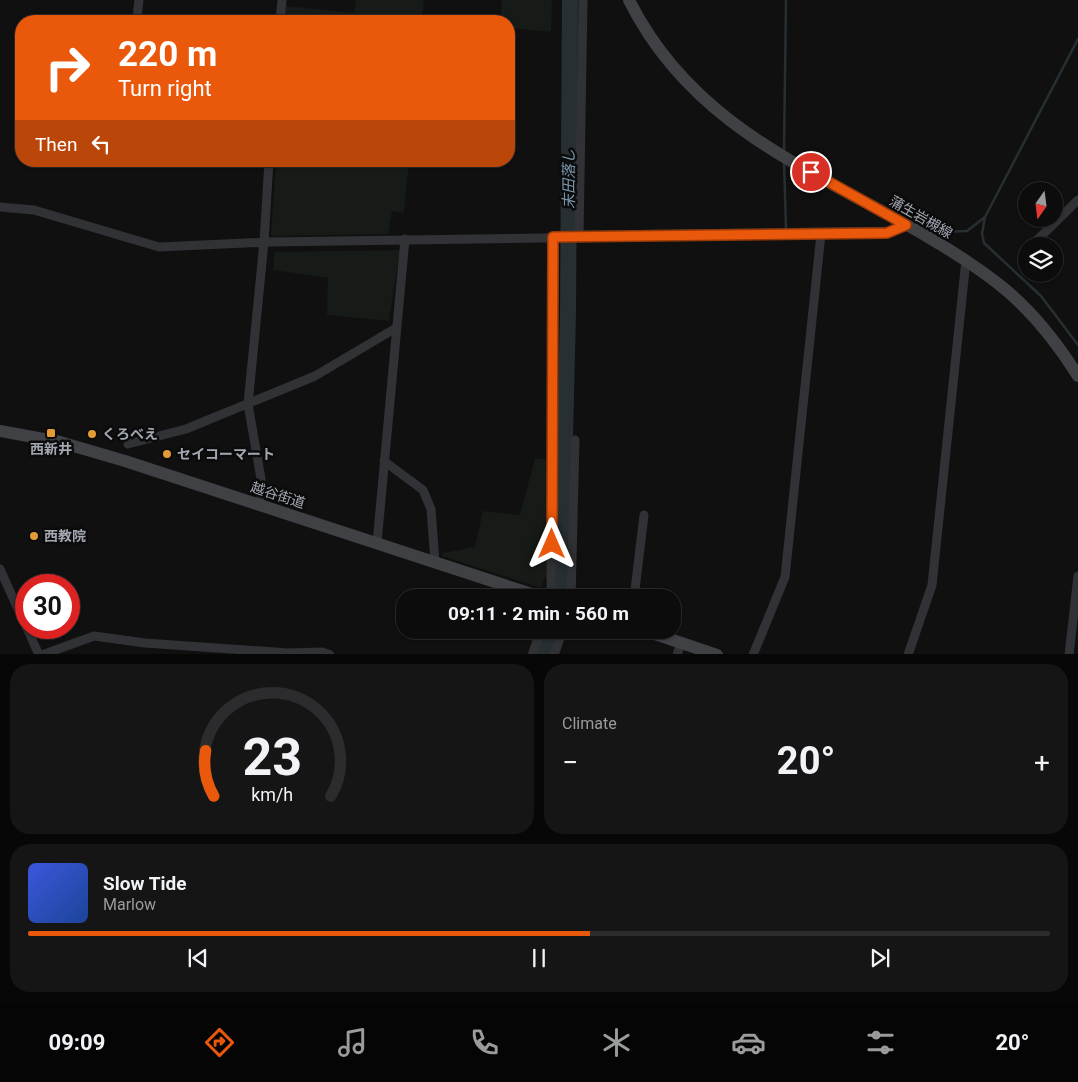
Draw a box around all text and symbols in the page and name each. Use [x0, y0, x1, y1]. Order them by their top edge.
text: 220 m [118, 34, 217, 75]
icon: right [35, 35, 100, 100]
text: Turn right [118, 76, 212, 101]
icon: left [87, 130, 115, 158]
text: Then [35, 133, 77, 156]
water label: 末田落し [560, 149, 578, 209]
pin [790, 151, 832, 193]
icon: arrive [797, 158, 825, 186]
north arrow [1018, 182, 1062, 228]
map controls [1018, 182, 1063, 282]
street label: 蒲生岩槻線 [887, 193, 955, 241]
button: layers [1018, 237, 1063, 282]
place label: くろべえ [102, 426, 158, 442]
marker: 西新井 [45, 427, 57, 439]
marker: くろべえ [86, 428, 98, 440]
place label: 西新井 [30, 441, 72, 457]
place label: セイコーマート [177, 446, 275, 462]
marker: セイコーマート [161, 448, 173, 460]
street label: 越谷街道 [249, 479, 307, 511]
position arrow [525, 517, 577, 569]
place label: 西教院 [44, 528, 86, 544]
marker: 西教院 [28, 530, 40, 542]
speed limit sign: 30 [15, 574, 80, 639]
text: 09:11 · 2 min · 560 m [448, 602, 629, 625]
text: Climate [562, 714, 617, 733]
text: 23 [242, 727, 302, 788]
text: 20° [777, 739, 835, 783]
text: − [562, 746, 578, 779]
text: + [1034, 746, 1050, 779]
text: km/h [251, 784, 293, 805]
text: Slow Tide [103, 872, 186, 895]
text: Marlow [103, 895, 156, 914]
icon: previous [184, 944, 212, 972]
icon: pause [525, 944, 553, 972]
icon: next [866, 944, 894, 972]
icon: directions [202, 1025, 237, 1060]
icon: music [335, 1025, 370, 1060]
icon: phone [467, 1025, 502, 1060]
icon: climate [599, 1025, 634, 1060]
icon: car [731, 1025, 766, 1060]
icon: filters [863, 1025, 898, 1060]
text: 09:09 [49, 1030, 105, 1055]
text: 20° [995, 1030, 1029, 1055]

